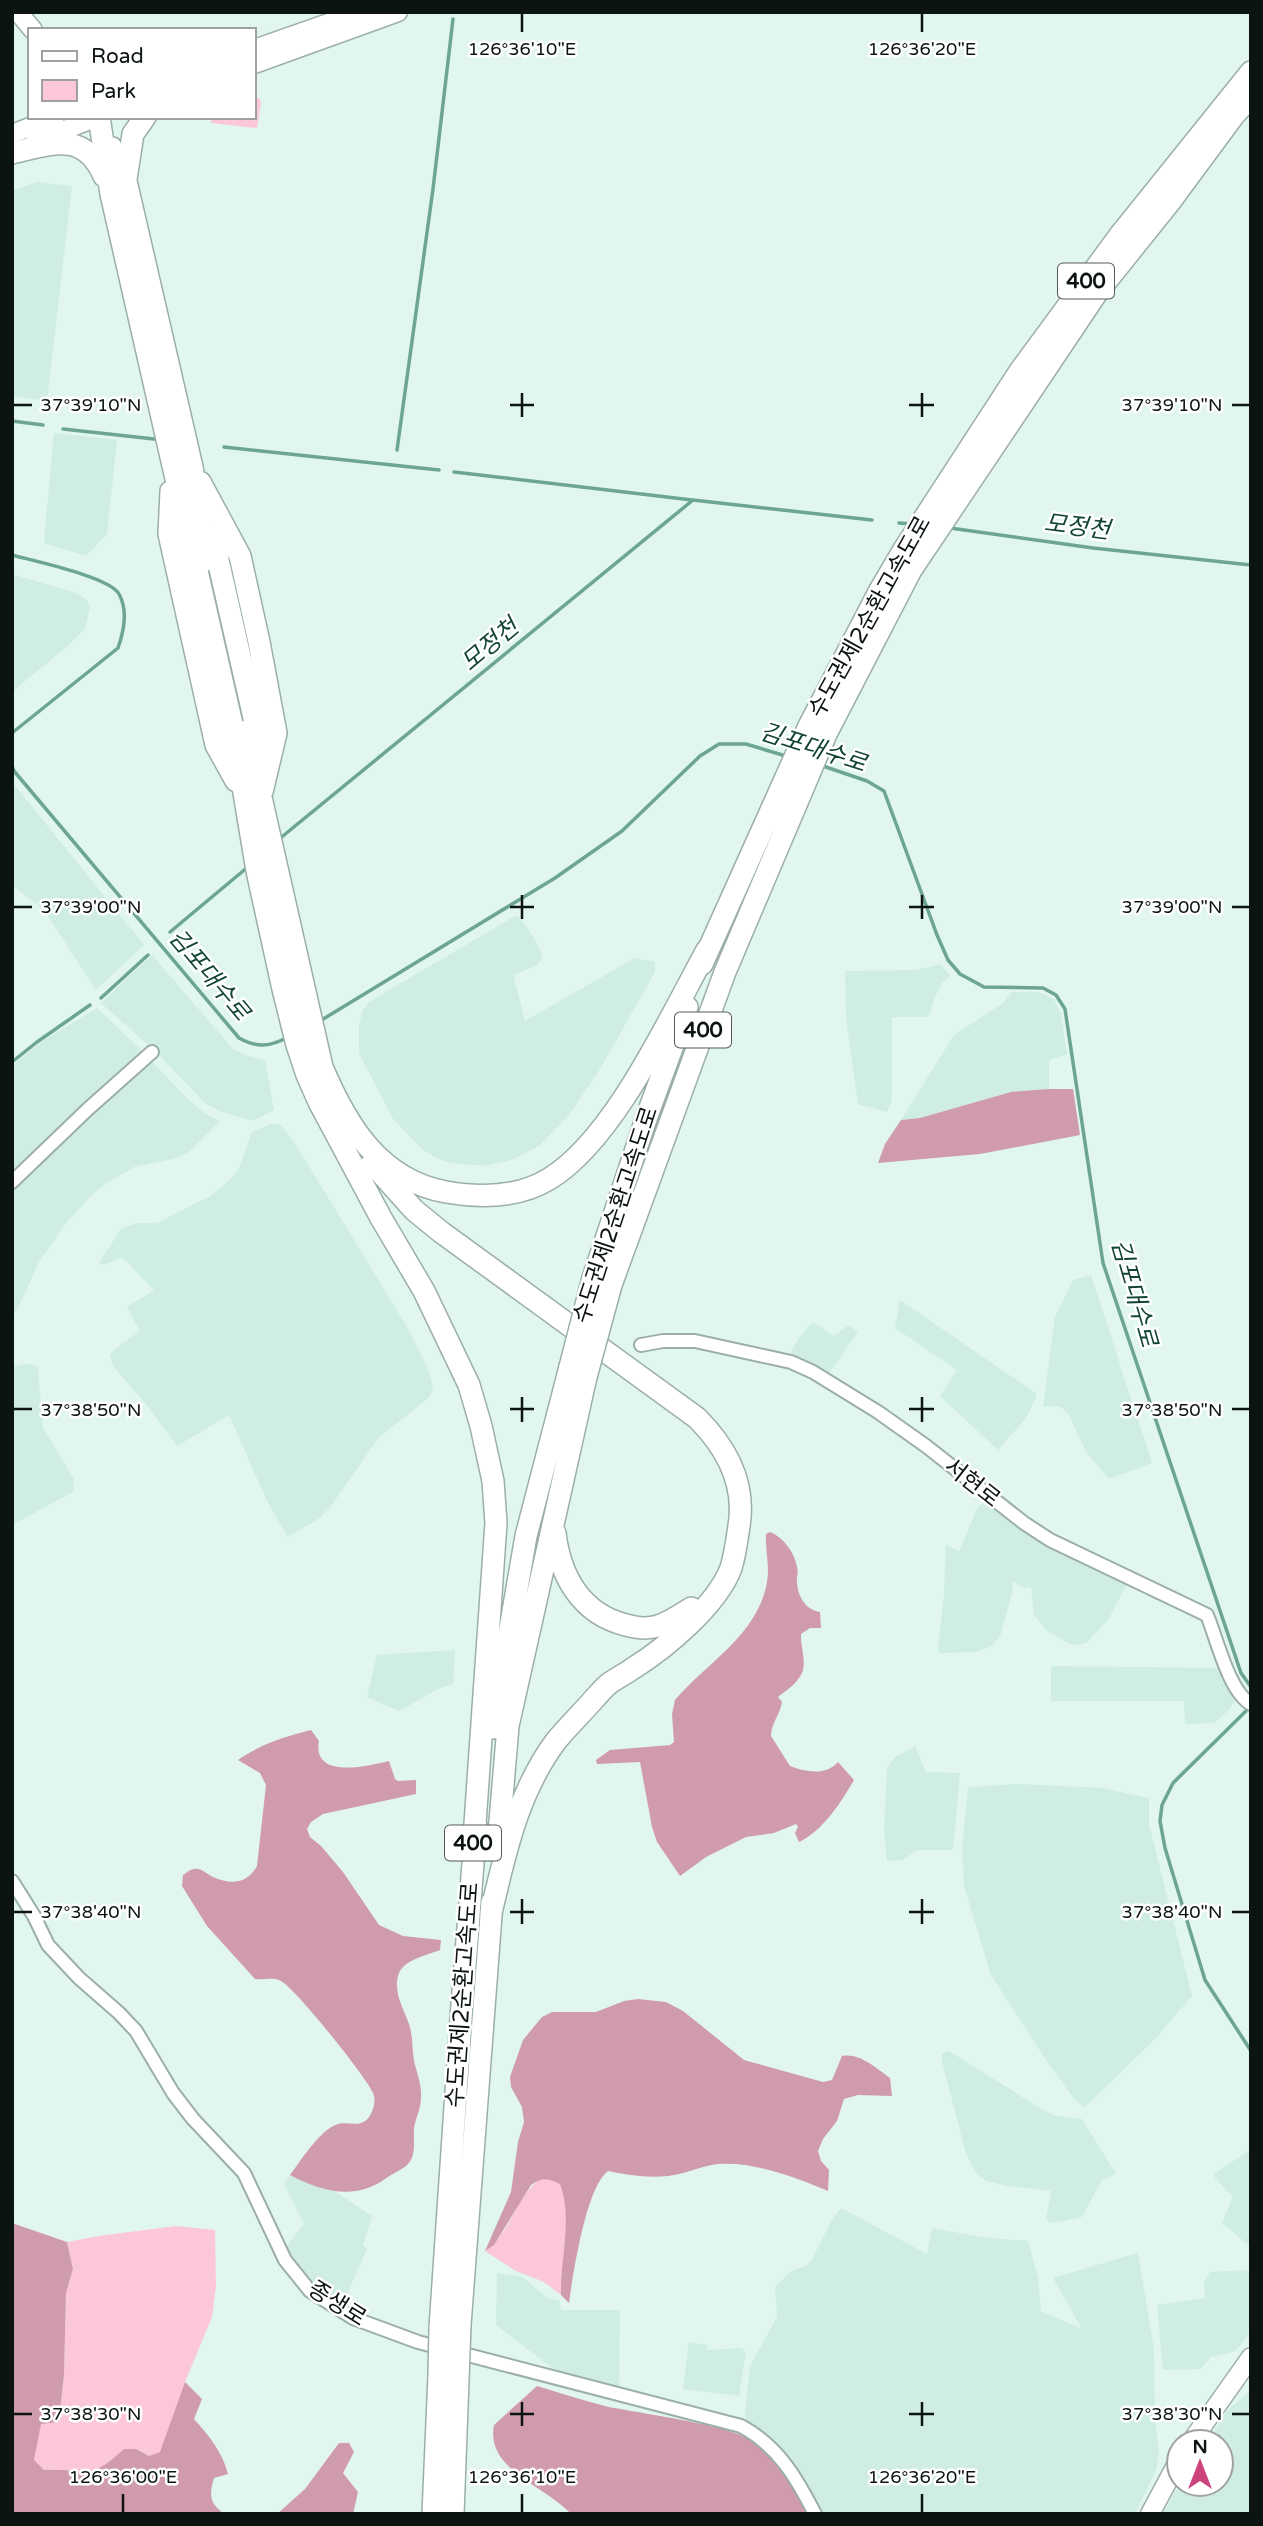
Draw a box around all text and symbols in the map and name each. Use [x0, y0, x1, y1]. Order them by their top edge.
legend [28, 28, 256, 119]
text: 126°36'10"E [468, 38, 576, 60]
text: 126°36'20"E [868, 38, 976, 60]
text: Road [91, 44, 144, 69]
text: Park [91, 79, 136, 104]
road number: 400 [1058, 264, 1114, 298]
text: 37°39'10"N [41, 394, 141, 416]
text: 37°39'10"N [1122, 394, 1222, 416]
water label: 모정천 [1042, 509, 1115, 546]
street label: 수도권제2순환고속도로 [803, 511, 937, 723]
water label: 모정천 [455, 611, 527, 677]
water label: 김포대수로 [756, 717, 871, 779]
text: 37°39'00"N [41, 896, 141, 918]
text: 37°39'00"N [1122, 896, 1222, 918]
water label: 김포대수로 [162, 923, 256, 1027]
road number: 400 [675, 1012, 731, 1048]
street label: 수도권제2순환고속도로 [568, 1103, 664, 1327]
water label: 김포대수로 [1105, 1236, 1163, 1351]
text: 37°38'50"N [41, 1399, 141, 1421]
text: 37°38'50"N [1122, 1399, 1222, 1421]
street label: 서현로 [938, 1452, 1006, 1514]
road number: 400 [445, 1826, 501, 1860]
street label: 수도권제2순환고속도로 [441, 1881, 485, 2109]
text: 37°38'40"N [41, 1901, 141, 1923]
text: 37°38'40"N [1122, 1901, 1222, 1923]
street label: 종생로 [303, 2275, 371, 2333]
text: 37°38'30"N [41, 2403, 141, 2425]
text: 37°38'30"N [1122, 2403, 1222, 2425]
north arrow [1165, 2428, 1235, 2498]
text: N [1192, 2436, 1208, 2458]
text: 126°36'00"E [69, 2466, 177, 2488]
text: 126°36'10"E [468, 2466, 576, 2488]
text: 126°36'20"E [868, 2466, 976, 2488]

